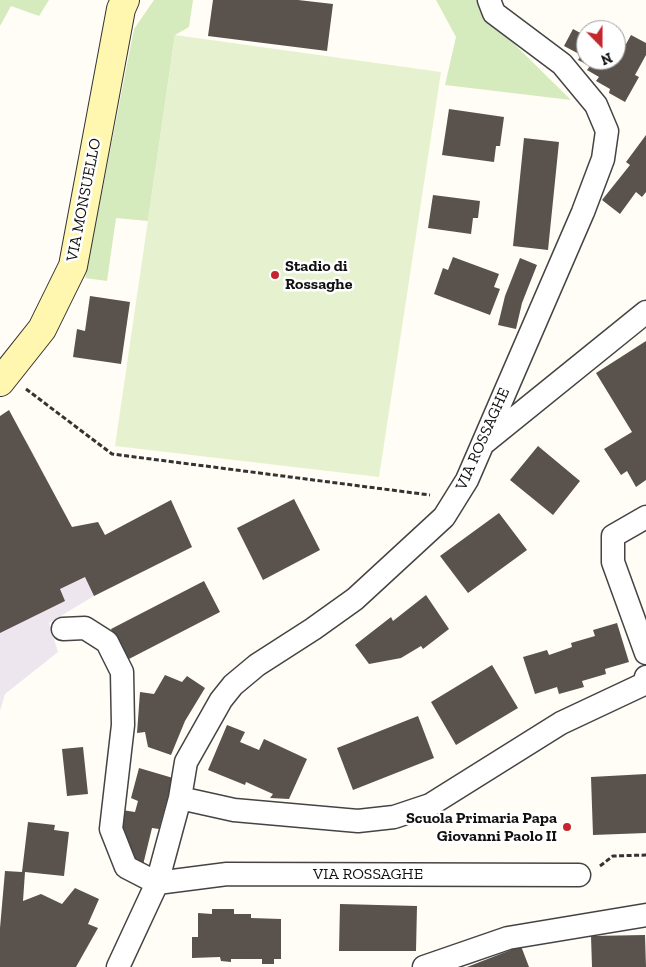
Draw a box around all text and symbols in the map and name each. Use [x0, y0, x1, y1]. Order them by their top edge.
north arrow [576, 20, 626, 70]
text: N [598, 49, 615, 68]
street label: VIA MONSUELLO [63, 137, 105, 263]
place label: Stadio di Rossaghe [285, 256, 352, 294]
marker: Stadio di Rossaghe [269, 269, 281, 281]
street label: VIA ROSSAGHE [452, 385, 514, 493]
place label: Scuola Primaria Papa Giovanni Paolo II [406, 808, 557, 846]
marker: Scuola Primaria Papa Giovanni Paolo II [561, 821, 573, 833]
street label: VIA ROSSAGHE [313, 864, 423, 884]

